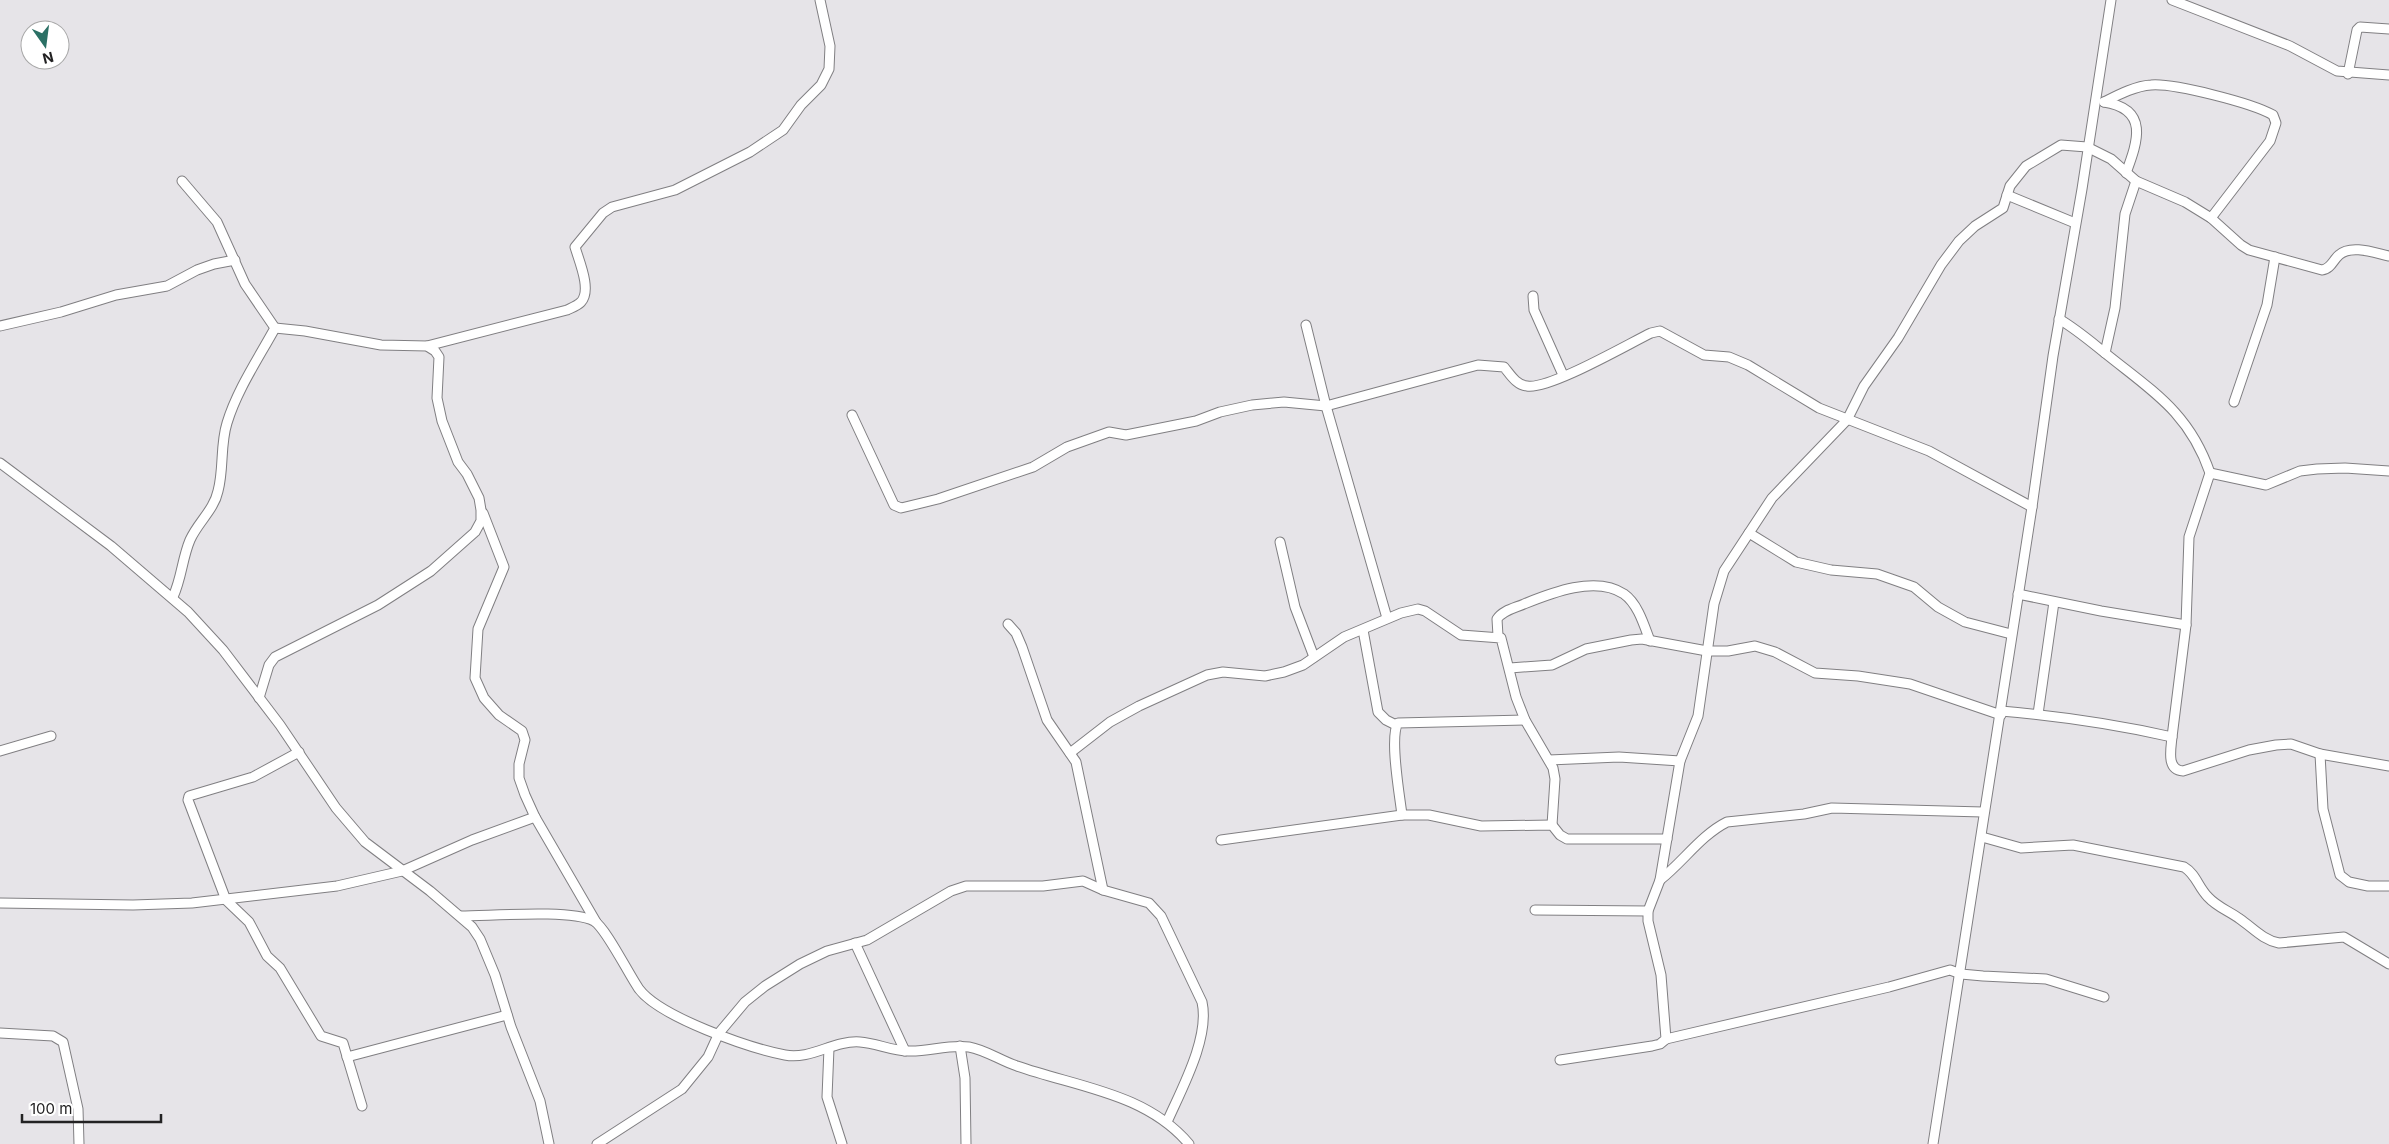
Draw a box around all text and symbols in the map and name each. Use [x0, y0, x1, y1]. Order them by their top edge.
north arrow [20, 20, 70, 70]
text: N [41, 49, 55, 68]
scale bar [22, 1092, 161, 1124]
text: 100 m [30, 1099, 72, 1118]

